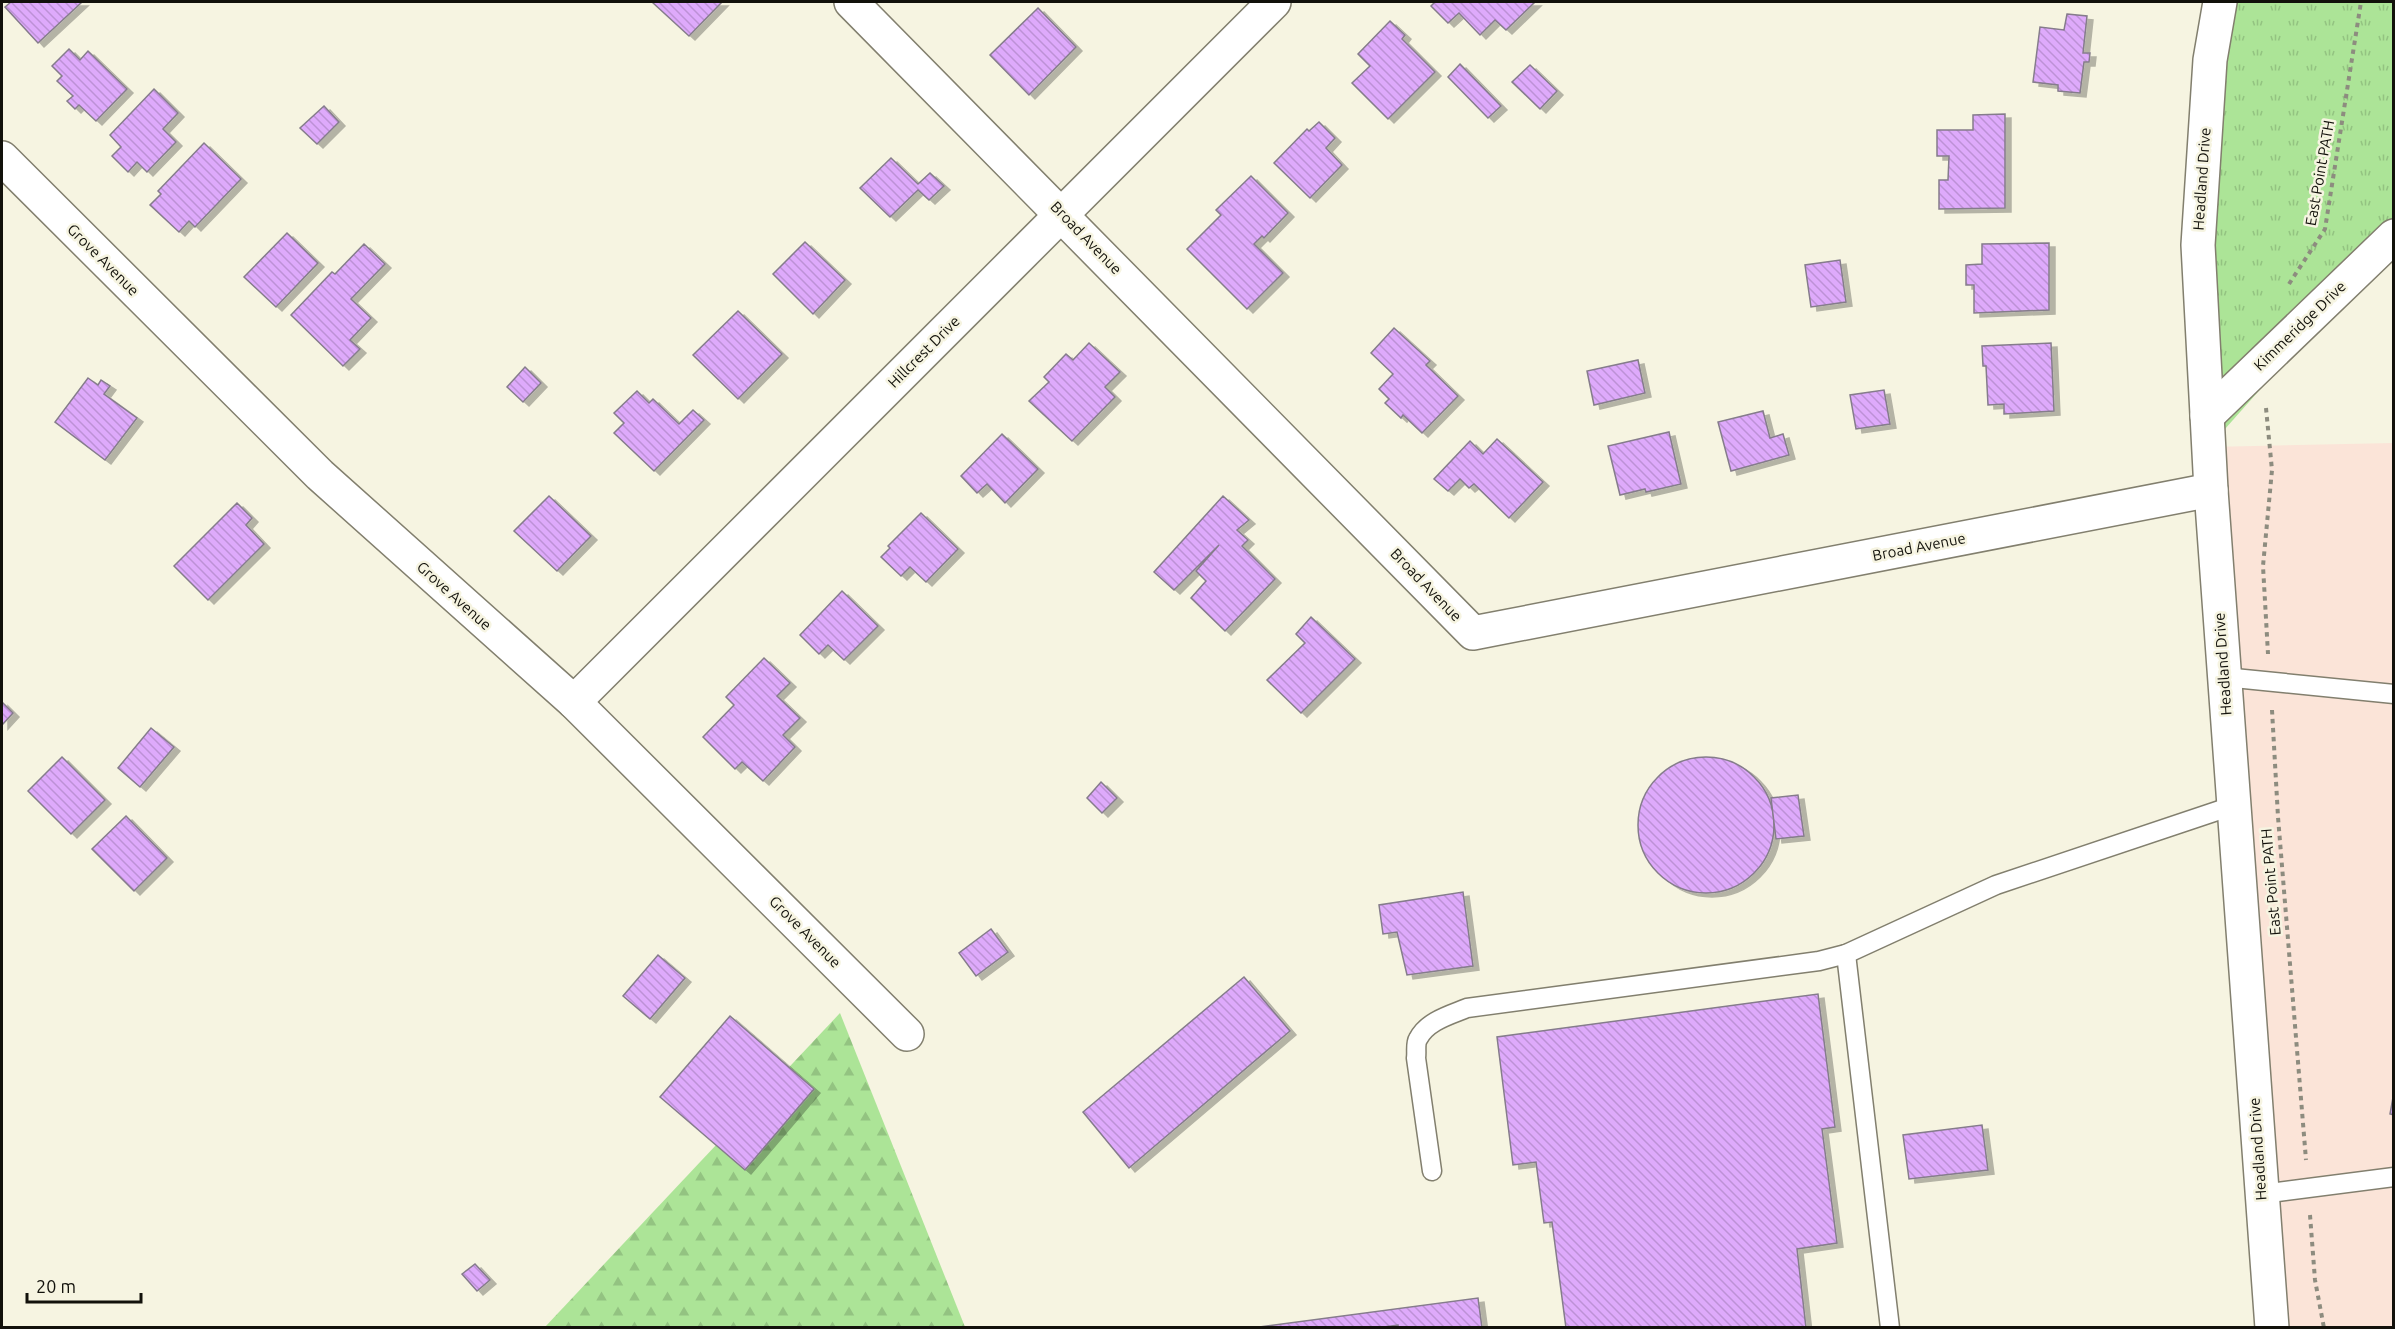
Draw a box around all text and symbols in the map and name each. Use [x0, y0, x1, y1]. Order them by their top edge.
street label: East Point PATH [2302, 119, 2337, 227]
street label: Headland Drive [2189, 127, 2214, 231]
street label: Broad Avenue [1047, 198, 1125, 278]
street label: Grove Avenue [64, 220, 143, 299]
street label: Kimmeridge Drive [2250, 277, 2349, 374]
street label: Hillcrest Drive [884, 312, 963, 391]
street label: Broad Avenue [1871, 529, 1967, 564]
street label: Broad Avenue [1387, 545, 1465, 625]
street label: Grove Avenue [414, 558, 495, 633]
street label: Headland Drive [2210, 612, 2235, 716]
street label: East Point PATH [2257, 828, 2284, 936]
street label: Grove Avenue [766, 892, 845, 971]
street label: Headland Drive [2245, 1097, 2270, 1201]
scale bar [27, 1266, 141, 1304]
text: 20 m [36, 1276, 76, 1296]

